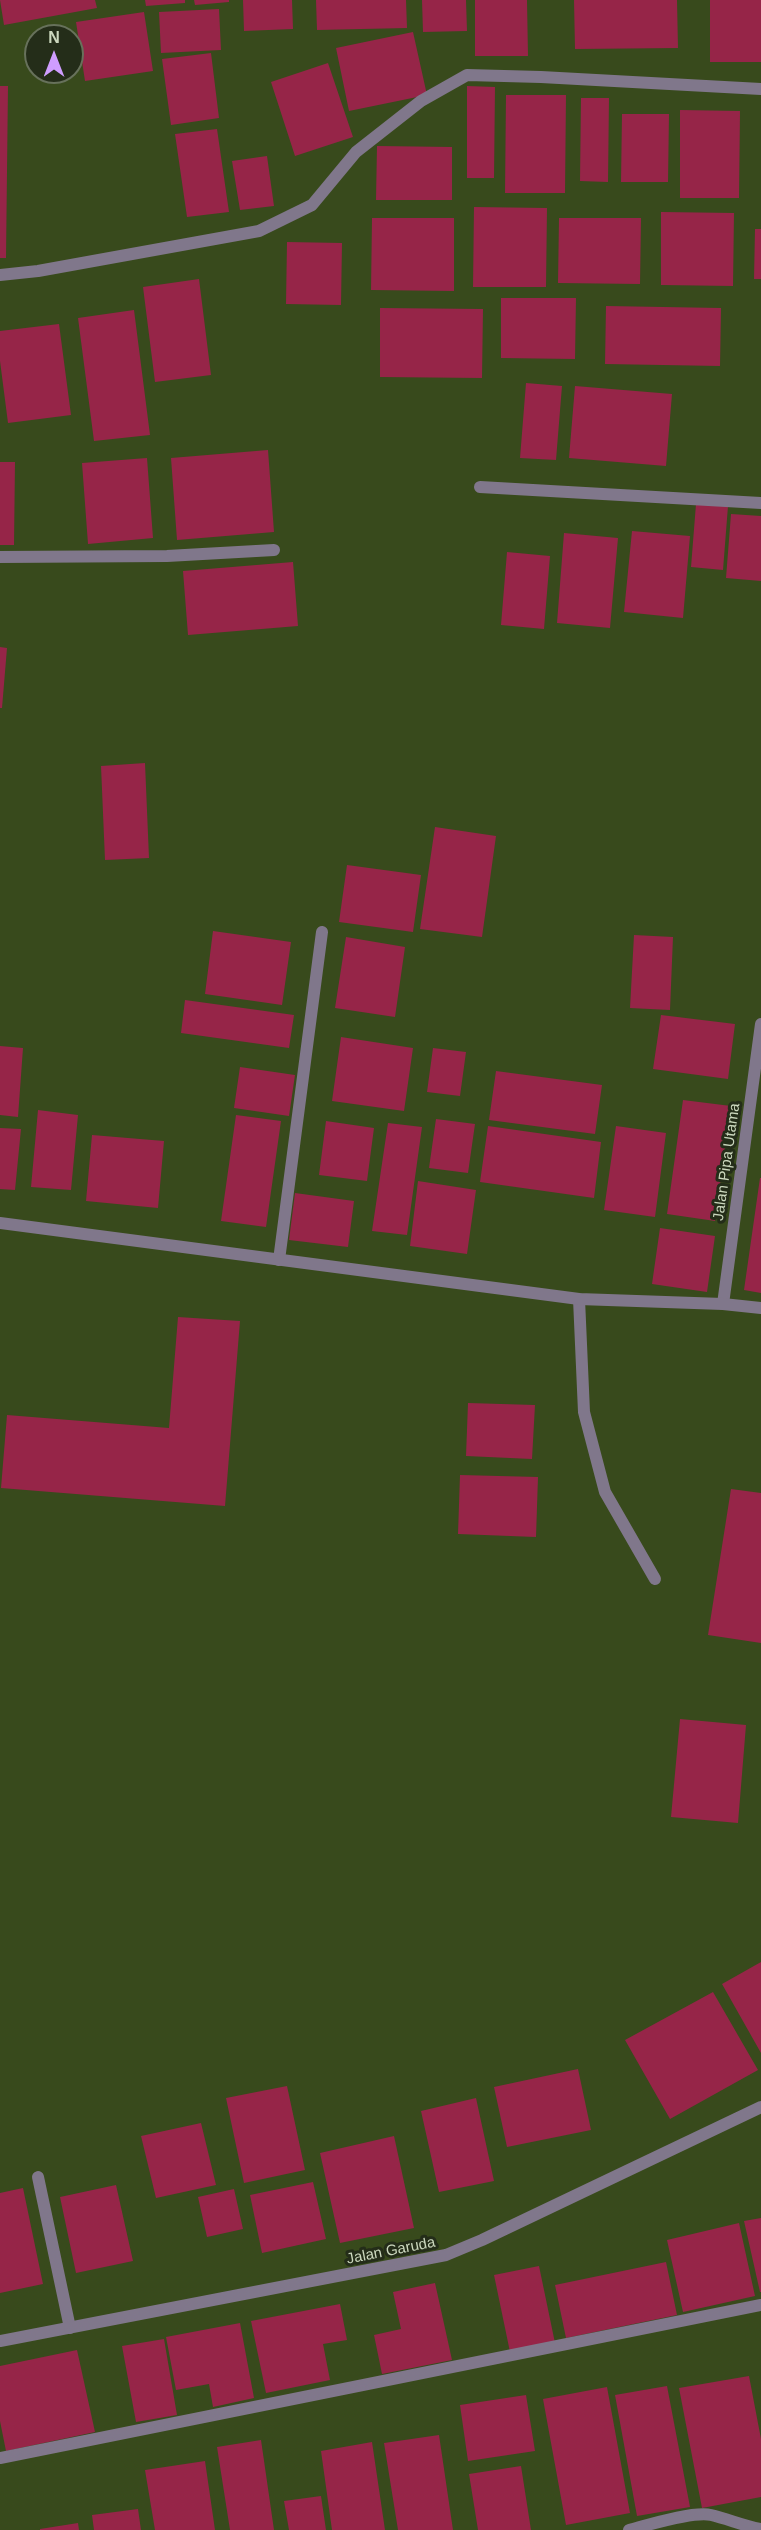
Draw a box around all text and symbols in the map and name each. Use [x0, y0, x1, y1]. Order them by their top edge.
north arrow [24, 24, 84, 84]
text: N [48, 29, 60, 46]
street label: Jalan Pipa Utama [710, 1102, 744, 1222]
street label: Jalan Garuda [345, 2234, 437, 2268]

